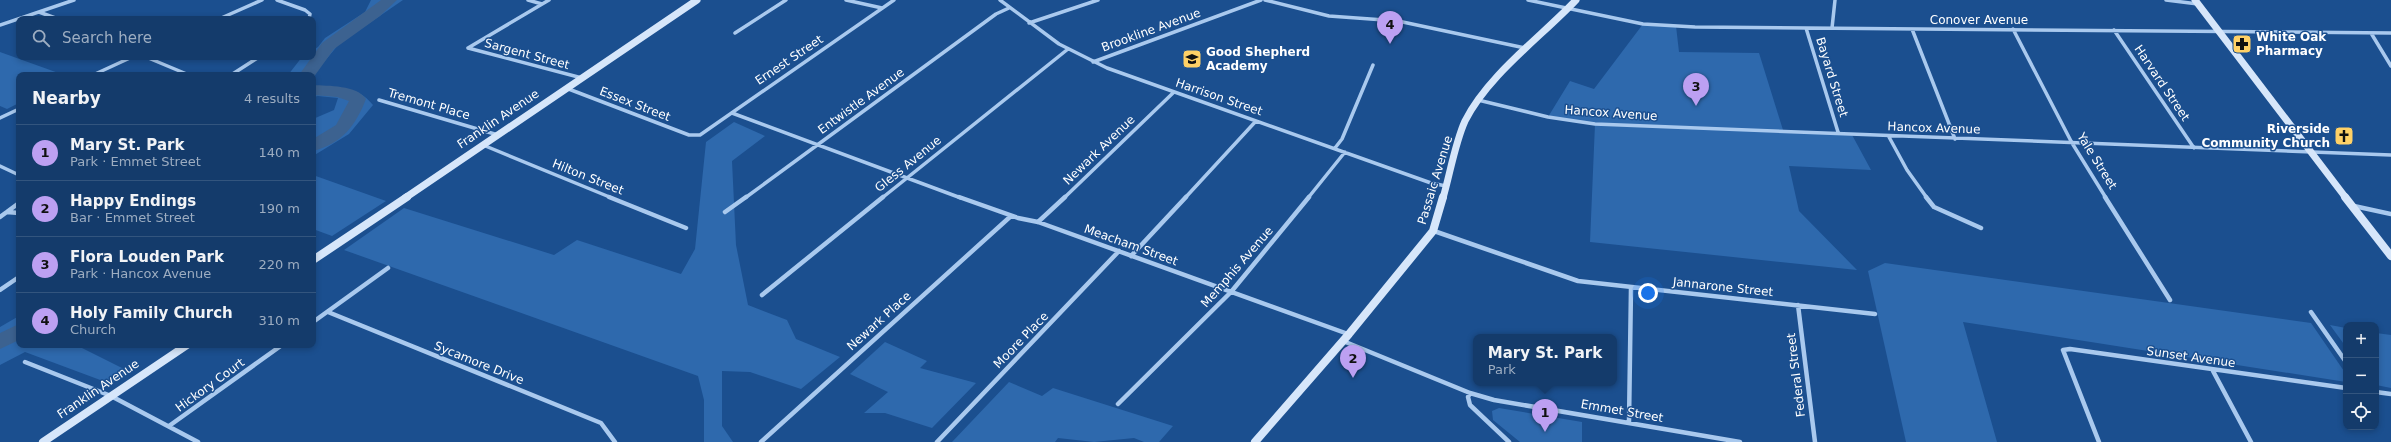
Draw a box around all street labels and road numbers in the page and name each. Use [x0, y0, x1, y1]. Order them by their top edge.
street label: Brookline Avenue [1099, 6, 1203, 54]
street label: Conover Avenue [1930, 13, 2028, 27]
street label: Ernest Street [753, 32, 826, 88]
street label: Bayard Street [1813, 35, 1851, 119]
street label: Sargent Street [483, 36, 571, 72]
street label: Harvard Street [2131, 42, 2193, 124]
street label: Entwistle Avenue [815, 65, 907, 137]
street label: Harrison Street [1174, 76, 1265, 119]
street label: Essex Street [598, 84, 673, 124]
street label: Tremont Place [385, 85, 472, 122]
street label: Franklin Avenue [454, 86, 542, 152]
street label: Hancox Avenue [1564, 103, 1658, 123]
street label: Newark Avenue [1060, 112, 1138, 188]
street label: Hancox Avenue [1887, 119, 1981, 137]
street label: Yale Street [2074, 129, 2120, 192]
street label: Gless Avenue [872, 133, 944, 195]
street label: Passaic Avenue [1415, 134, 1455, 226]
street label: Hilton Street [550, 156, 626, 198]
street label: Meacham Street [1082, 222, 1180, 269]
street label: Memphis Avenue [1198, 224, 1276, 310]
street label: Jannarone Street [1671, 275, 1774, 299]
street label: Newark Place [844, 289, 914, 353]
street label: Moore Place [991, 309, 1051, 371]
street label: Federal Street [1784, 332, 1808, 418]
street label: Sycamore Drive [432, 339, 526, 387]
street label: Sunset Avenue [2146, 344, 2236, 370]
street label: Hickory Court [173, 355, 247, 415]
street label: Franklin Avenue [54, 356, 142, 422]
street label: Emmet Street [1580, 397, 1665, 425]

